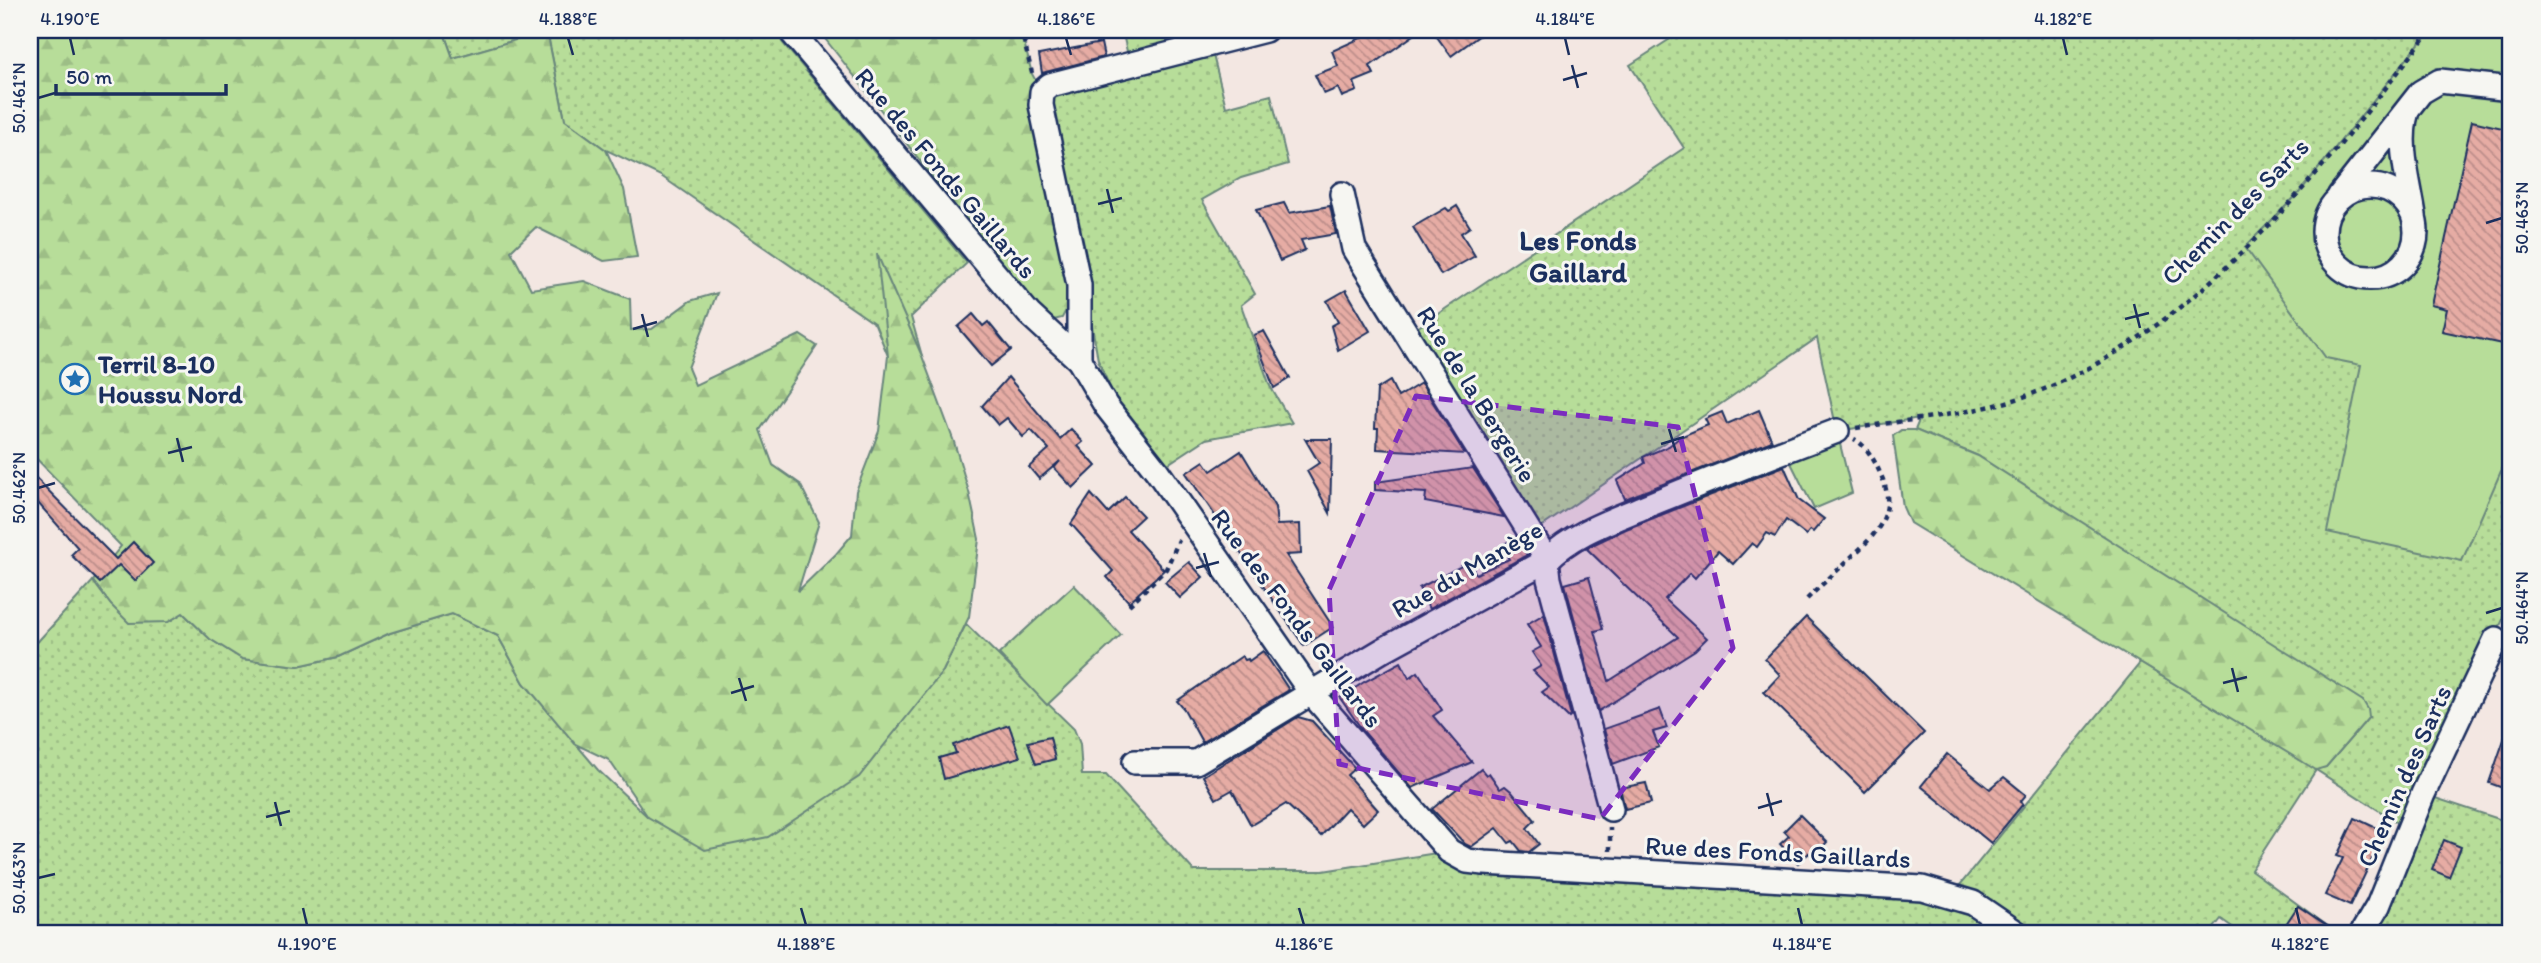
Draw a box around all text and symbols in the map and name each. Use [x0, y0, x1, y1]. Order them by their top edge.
text: 4.190°E [40, 8, 100, 30]
text: 4.188°E [539, 8, 597, 30]
text: 4.186°E [1037, 8, 1095, 30]
text: 4.184°E [1535, 8, 1595, 30]
text: 4.182°E [2034, 8, 2092, 30]
scale bar [56, 52, 226, 96]
street label: Rue des Fonds Gaillards [848, 61, 1044, 285]
text: 50.461°N [8, 62, 30, 134]
text: 50 m [66, 64, 113, 89]
street label: Chemin des Sarts [2155, 131, 2315, 291]
text: 50.463°N [2511, 182, 2533, 254]
district label: Les Fonds Gaillard [1519, 223, 1637, 289]
street label: Rue de la Bergerie [1410, 300, 1544, 488]
place label: Terril 8-10 Houssu Nord [97, 348, 243, 410]
place icon: Terril 8-10 Houssu Nord [58, 362, 92, 396]
text: 50.462°N [8, 452, 30, 524]
street label: Rue des Fonds Gaillards [1204, 502, 1390, 734]
street label: Rue du Manège [1386, 513, 1548, 625]
text: 50.464°N [2511, 571, 2533, 645]
street label: Chemin des Sarts [2350, 680, 2458, 872]
street label: Rue des Fonds Gaillards [1644, 829, 1912, 875]
text: 50.463°N [8, 842, 30, 914]
text: 4.190°E [277, 933, 337, 955]
text: 4.188°E [777, 933, 835, 955]
text: 4.186°E [1275, 933, 1333, 955]
text: 4.184°E [1772, 933, 1832, 955]
text: 4.182°E [2271, 933, 2329, 955]

